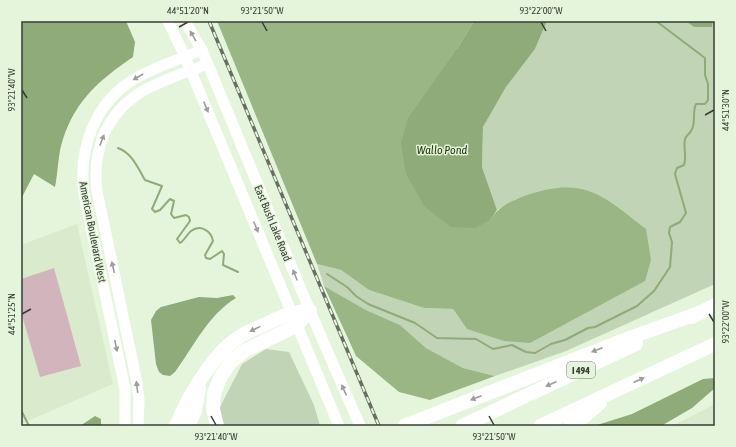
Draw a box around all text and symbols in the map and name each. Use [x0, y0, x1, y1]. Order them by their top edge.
text: 44°51'20"N [167, 5, 209, 16]
text: 93°21'50"W [240, 5, 284, 16]
text: 93°22'00"W [519, 5, 563, 16]
one-way arrow [190, 30, 197, 42]
text: 93°21'40"W [6, 68, 17, 112]
one-way arrow [132, 74, 144, 81]
text: 44°51'30"N [720, 89, 731, 131]
one-way arrow [203, 101, 209, 112]
one-way arrow [100, 133, 106, 145]
water label: Wallo Pond [417, 143, 467, 157]
street label: American Boulevard West [77, 180, 109, 284]
street label: East Bush Lake Road [252, 183, 294, 263]
one-way arrow [253, 221, 259, 232]
one-way arrow [110, 261, 116, 273]
one-way arrow [292, 269, 298, 280]
text: 44°51'25"N [6, 293, 17, 335]
text: 93°22'00"W [720, 300, 731, 344]
one-way arrow [250, 326, 261, 332]
one-way arrow [114, 340, 120, 353]
one-way arrow [590, 348, 602, 354]
road number: I 494 [567, 362, 595, 378]
one-way arrow [633, 377, 644, 383]
one-way arrow [134, 381, 140, 393]
one-way arrow [545, 381, 556, 387]
one-way arrow [341, 385, 347, 396]
one-way arrow [469, 395, 481, 401]
text: 93°21'40"W [194, 431, 238, 442]
text: 93°21'50"W [472, 431, 516, 442]

